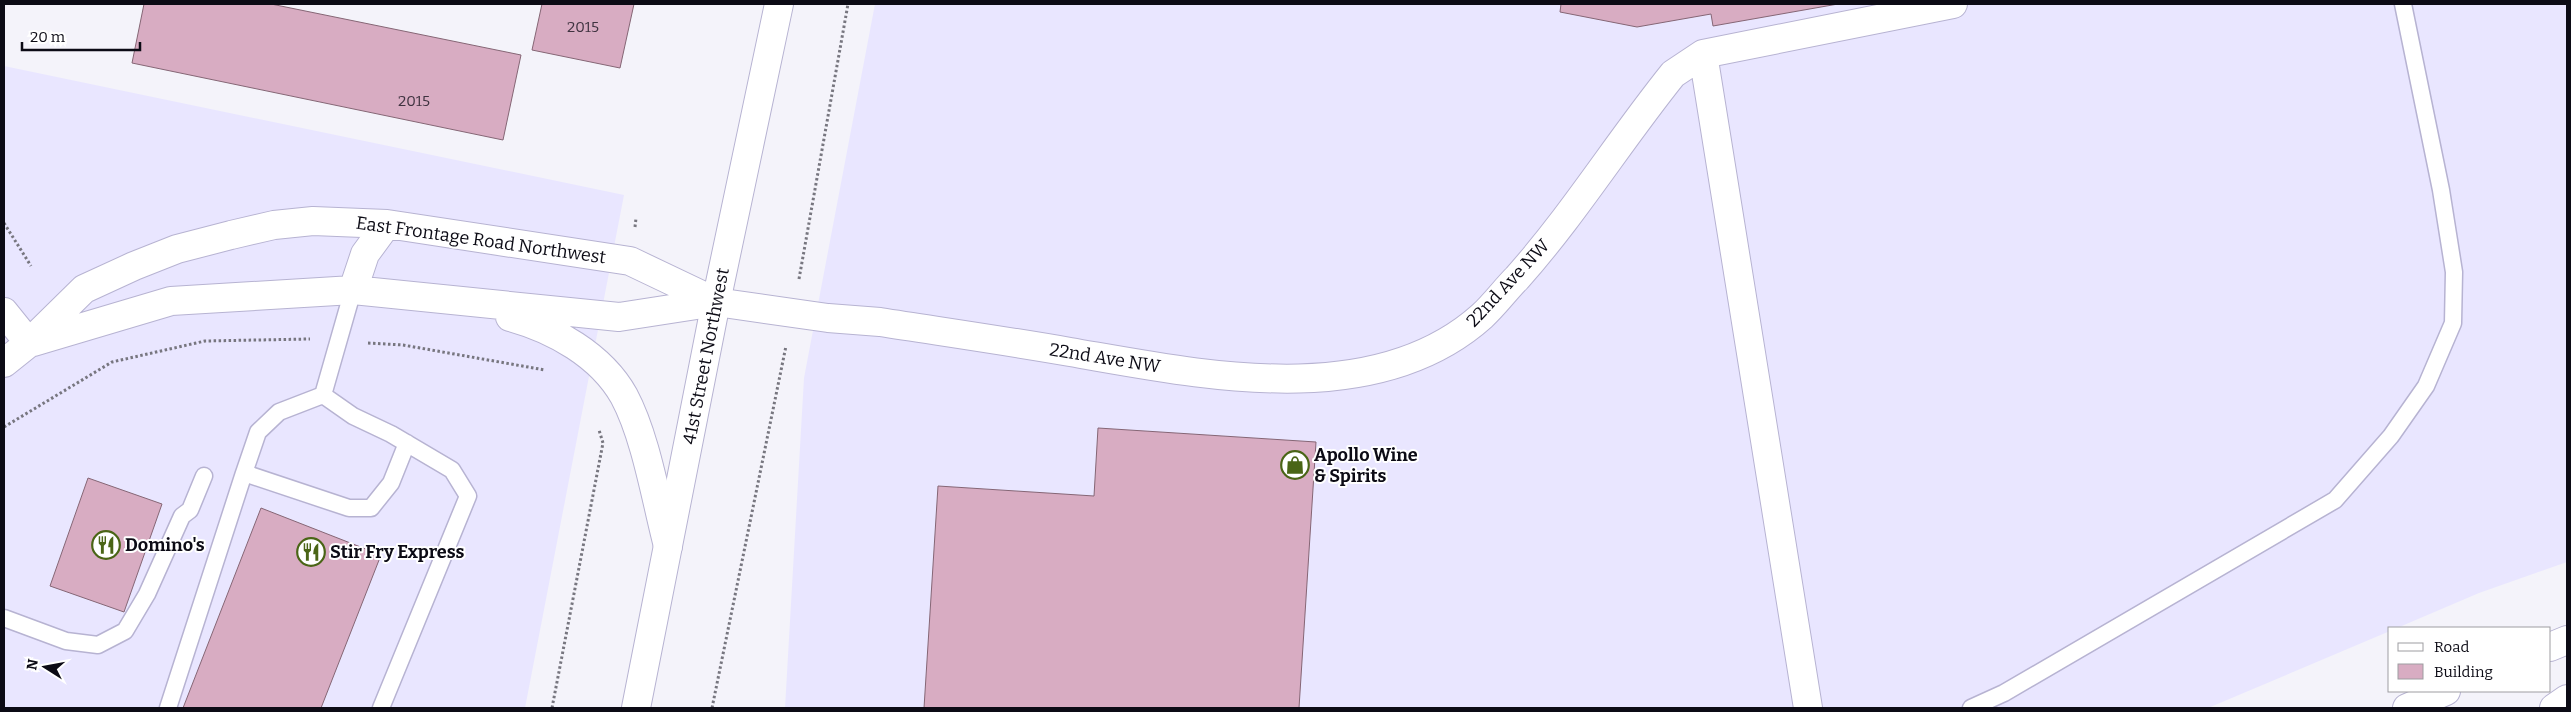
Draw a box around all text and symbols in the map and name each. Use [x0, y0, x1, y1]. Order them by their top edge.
house number: 2015 [567, 18, 599, 36]
scale bar [22, 20, 140, 52]
text: 20 m [30, 28, 66, 46]
house number: 2015 [398, 92, 430, 110]
street label: East Frontage Road Northwest [355, 212, 608, 269]
street label: 22nd Ave NW [1462, 234, 1555, 331]
street label: 41st Street Northwest [678, 265, 734, 446]
street label: 22nd Ave NW [1048, 338, 1163, 378]
place label: Apollo Wine & Spirits [1314, 444, 1418, 487]
shop icon: Apollo Wine & Spirits [1280, 450, 1310, 480]
restaurant icon: Domino's [91, 530, 121, 560]
place label: Domino's [125, 534, 205, 556]
restaurant icon: Stir Fry Express [296, 537, 326, 567]
place label: Stir Fry Express [330, 541, 465, 563]
legend [2388, 627, 2551, 692]
text: Road [2434, 638, 2469, 656]
north arrow [20, 642, 70, 692]
text: N [23, 658, 42, 672]
text: Building [2434, 663, 2493, 681]

